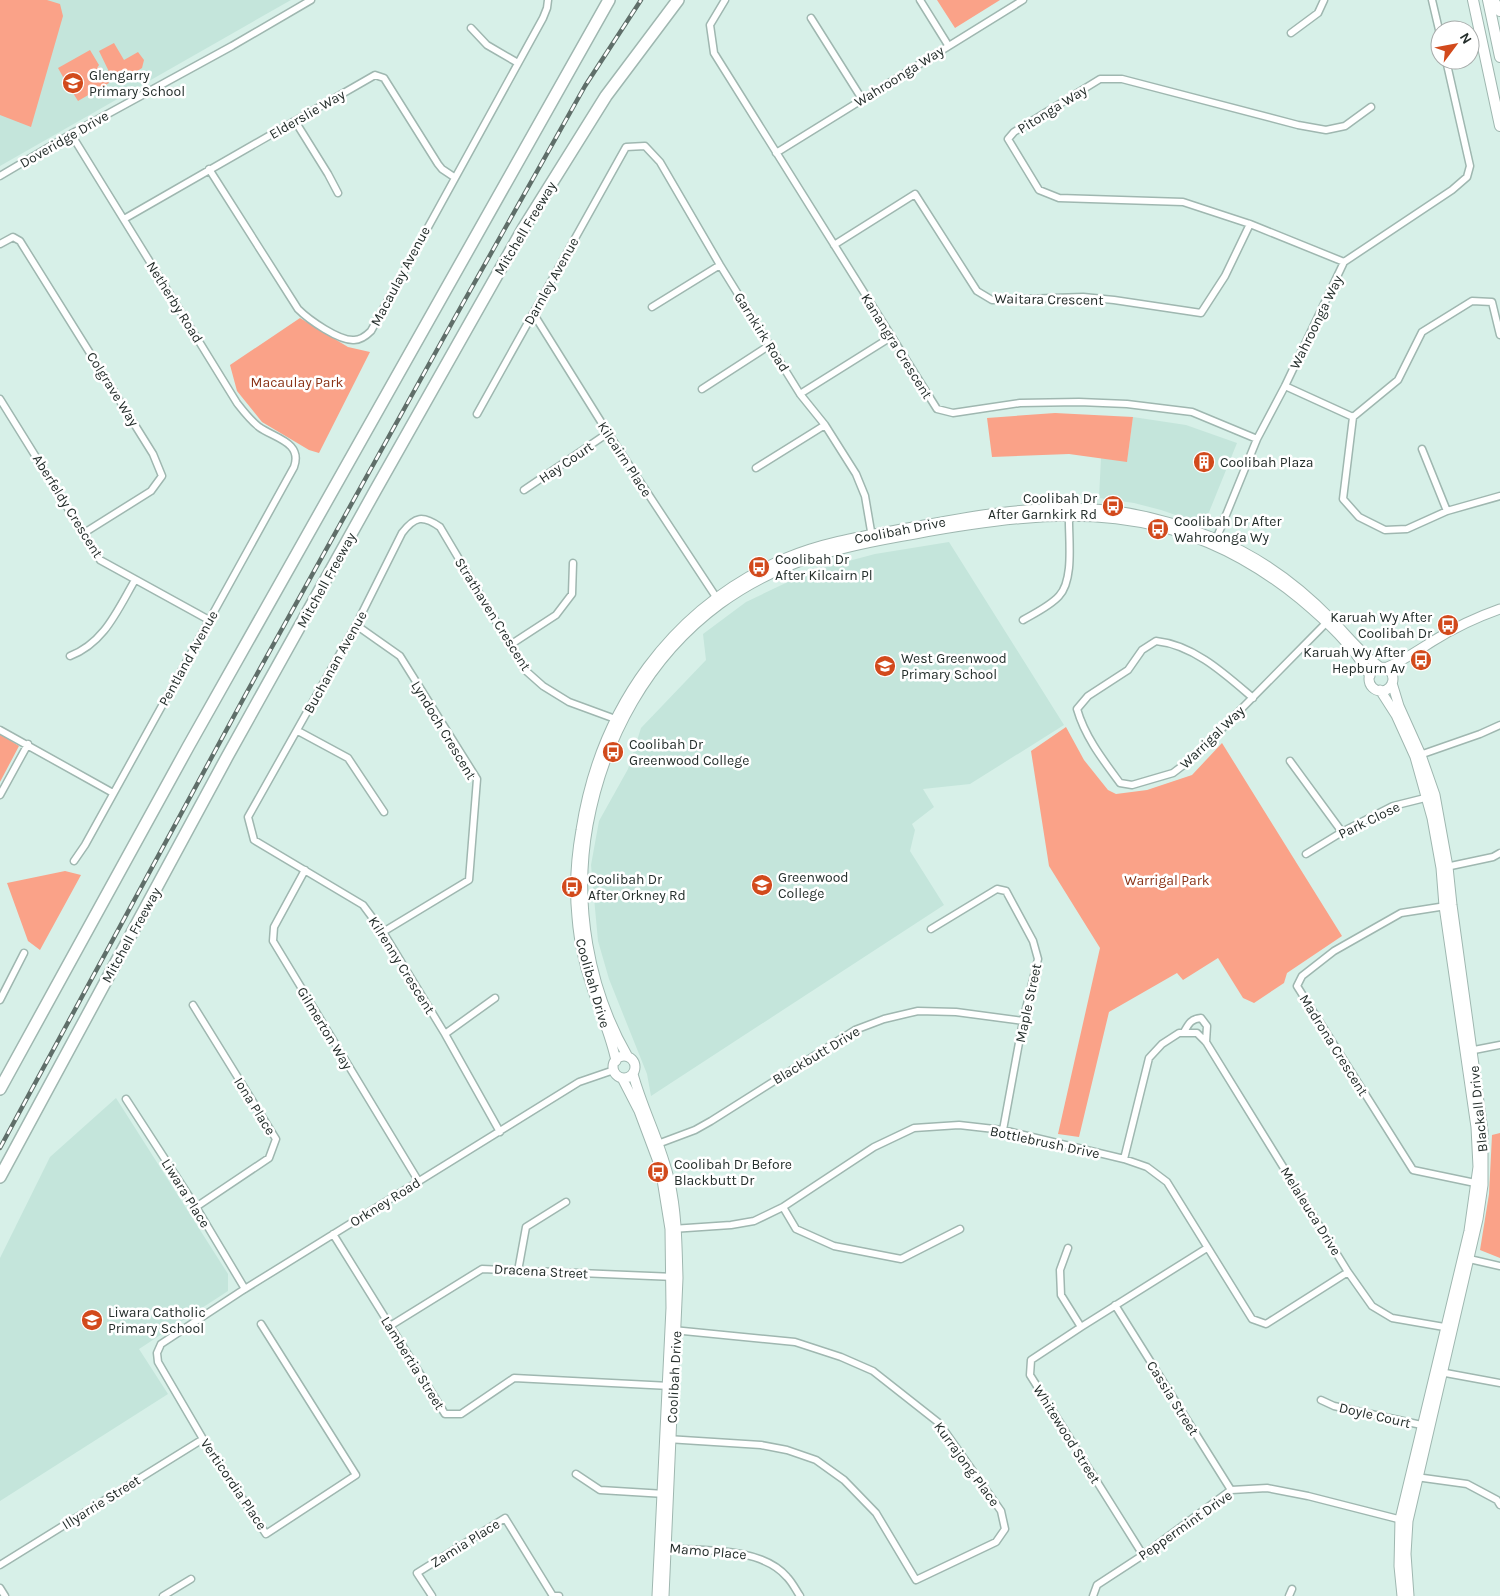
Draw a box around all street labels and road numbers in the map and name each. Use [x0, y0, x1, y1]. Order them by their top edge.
street label: Wahroonga Way [851, 42, 948, 111]
street label: Pitonga Way [1014, 81, 1090, 137]
street label: Elderslie Way [266, 86, 349, 143]
street label: Doveridge Drive [17, 107, 112, 172]
street label: Mitchell Freeway [491, 178, 560, 278]
street label: Macaulay Avenue [367, 223, 434, 329]
street label: Darnley Avenue [520, 234, 583, 328]
street label: Netherby Road [143, 258, 206, 346]
street label: Wahroonga Way [1286, 272, 1347, 372]
street label: Garnkirk Road [730, 289, 793, 375]
street label: Kanangra Crescent [857, 290, 936, 402]
street label: Waitara Crescent [994, 290, 1104, 309]
street label: Colgrave Way [83, 349, 142, 430]
street label: Kilcairn Place [594, 418, 655, 500]
street label: Hay Court [536, 438, 597, 487]
street label: Aberfeldy Crescent [29, 451, 106, 561]
street label: Coolibah Drive [853, 513, 947, 548]
street label: Mitchell Freeway [293, 529, 360, 631]
street label: Strathaven Crescent [451, 555, 534, 674]
street label: Pentland Avenue [155, 608, 222, 709]
street label: Buchanan Avenue [300, 608, 371, 716]
street label: Lyndoch Crescent [407, 678, 480, 783]
street label: Warrigal Way [1177, 702, 1249, 772]
street label: Park Close [1336, 798, 1403, 843]
street label: Mitchell Freeway [98, 884, 165, 986]
street label: Kilrenny Crescent [365, 913, 438, 1017]
street label: Coolibah Drive [572, 936, 613, 1030]
street label: Maple Street [1012, 962, 1045, 1044]
street label: Gilmerton Way [293, 984, 356, 1073]
street label: Madrona Crescent [1296, 991, 1372, 1099]
street label: Blackbutt Drive [770, 1023, 863, 1088]
street label: Blackall Drive [1465, 1065, 1491, 1153]
street label: Iona Place [230, 1074, 279, 1138]
street label: Bottlebrush Drive [989, 1123, 1101, 1162]
street label: Liwara Place [158, 1155, 214, 1231]
street label: Melaleuca Drive [1277, 1164, 1345, 1259]
street label: Orkney Road [347, 1174, 424, 1231]
street label: Dracena Street [493, 1261, 589, 1282]
street label: Lambertia Street [377, 1313, 448, 1413]
street label: Coolibah Drive [664, 1330, 685, 1424]
street label: Cassia Street [1143, 1358, 1202, 1439]
street label: Whitewood Street [1029, 1382, 1104, 1487]
street label: Doyle Court [1337, 1399, 1412, 1432]
street label: Kurrajong Place [930, 1419, 1003, 1510]
street label: Verticordia Place [197, 1435, 270, 1533]
street label: Illyarrie Street [59, 1472, 144, 1533]
street label: Peppermint Drive [1135, 1487, 1235, 1564]
street label: Zamia Place [428, 1516, 503, 1571]
street label: Mamo Place [669, 1540, 747, 1563]

